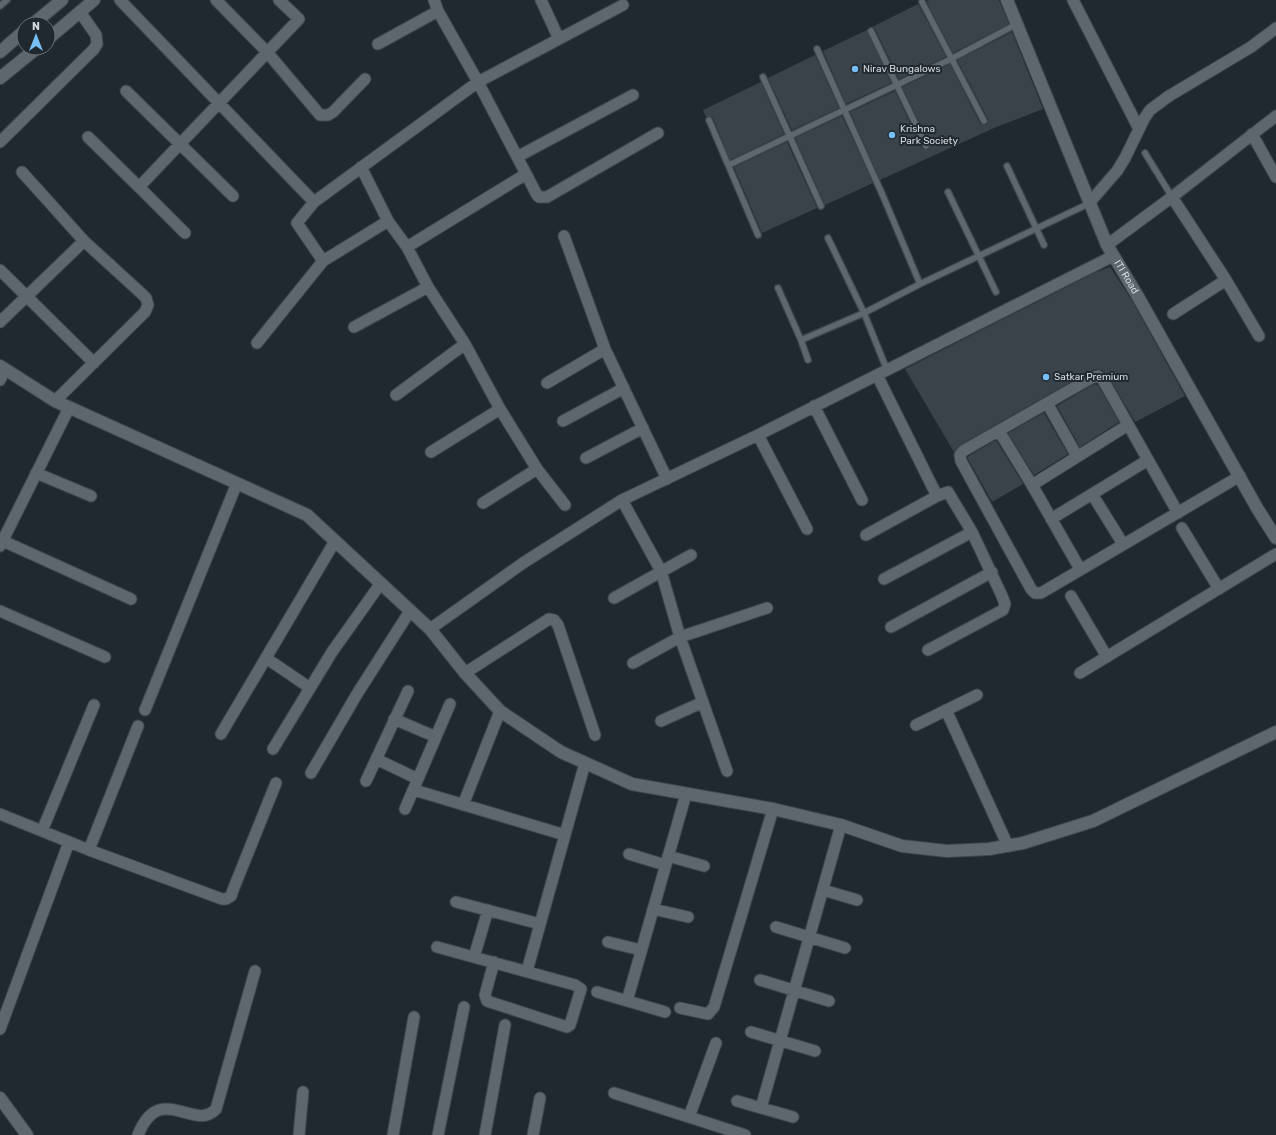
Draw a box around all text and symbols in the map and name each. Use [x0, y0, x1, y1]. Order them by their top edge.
north arrow [16, 16, 56, 56]
text: N [32, 20, 40, 33]
place label: Nirav Bungalows [863, 63, 941, 75]
marker: Nirav Bungalows [850, 64, 860, 74]
place label: Krishna Park Society [900, 123, 959, 147]
marker: Krishna Park Society [887, 130, 897, 140]
street label: ITI Road [1111, 258, 1141, 296]
place label: Satkar Premium [1054, 371, 1128, 383]
marker: Satkar Premium [1041, 372, 1051, 382]

